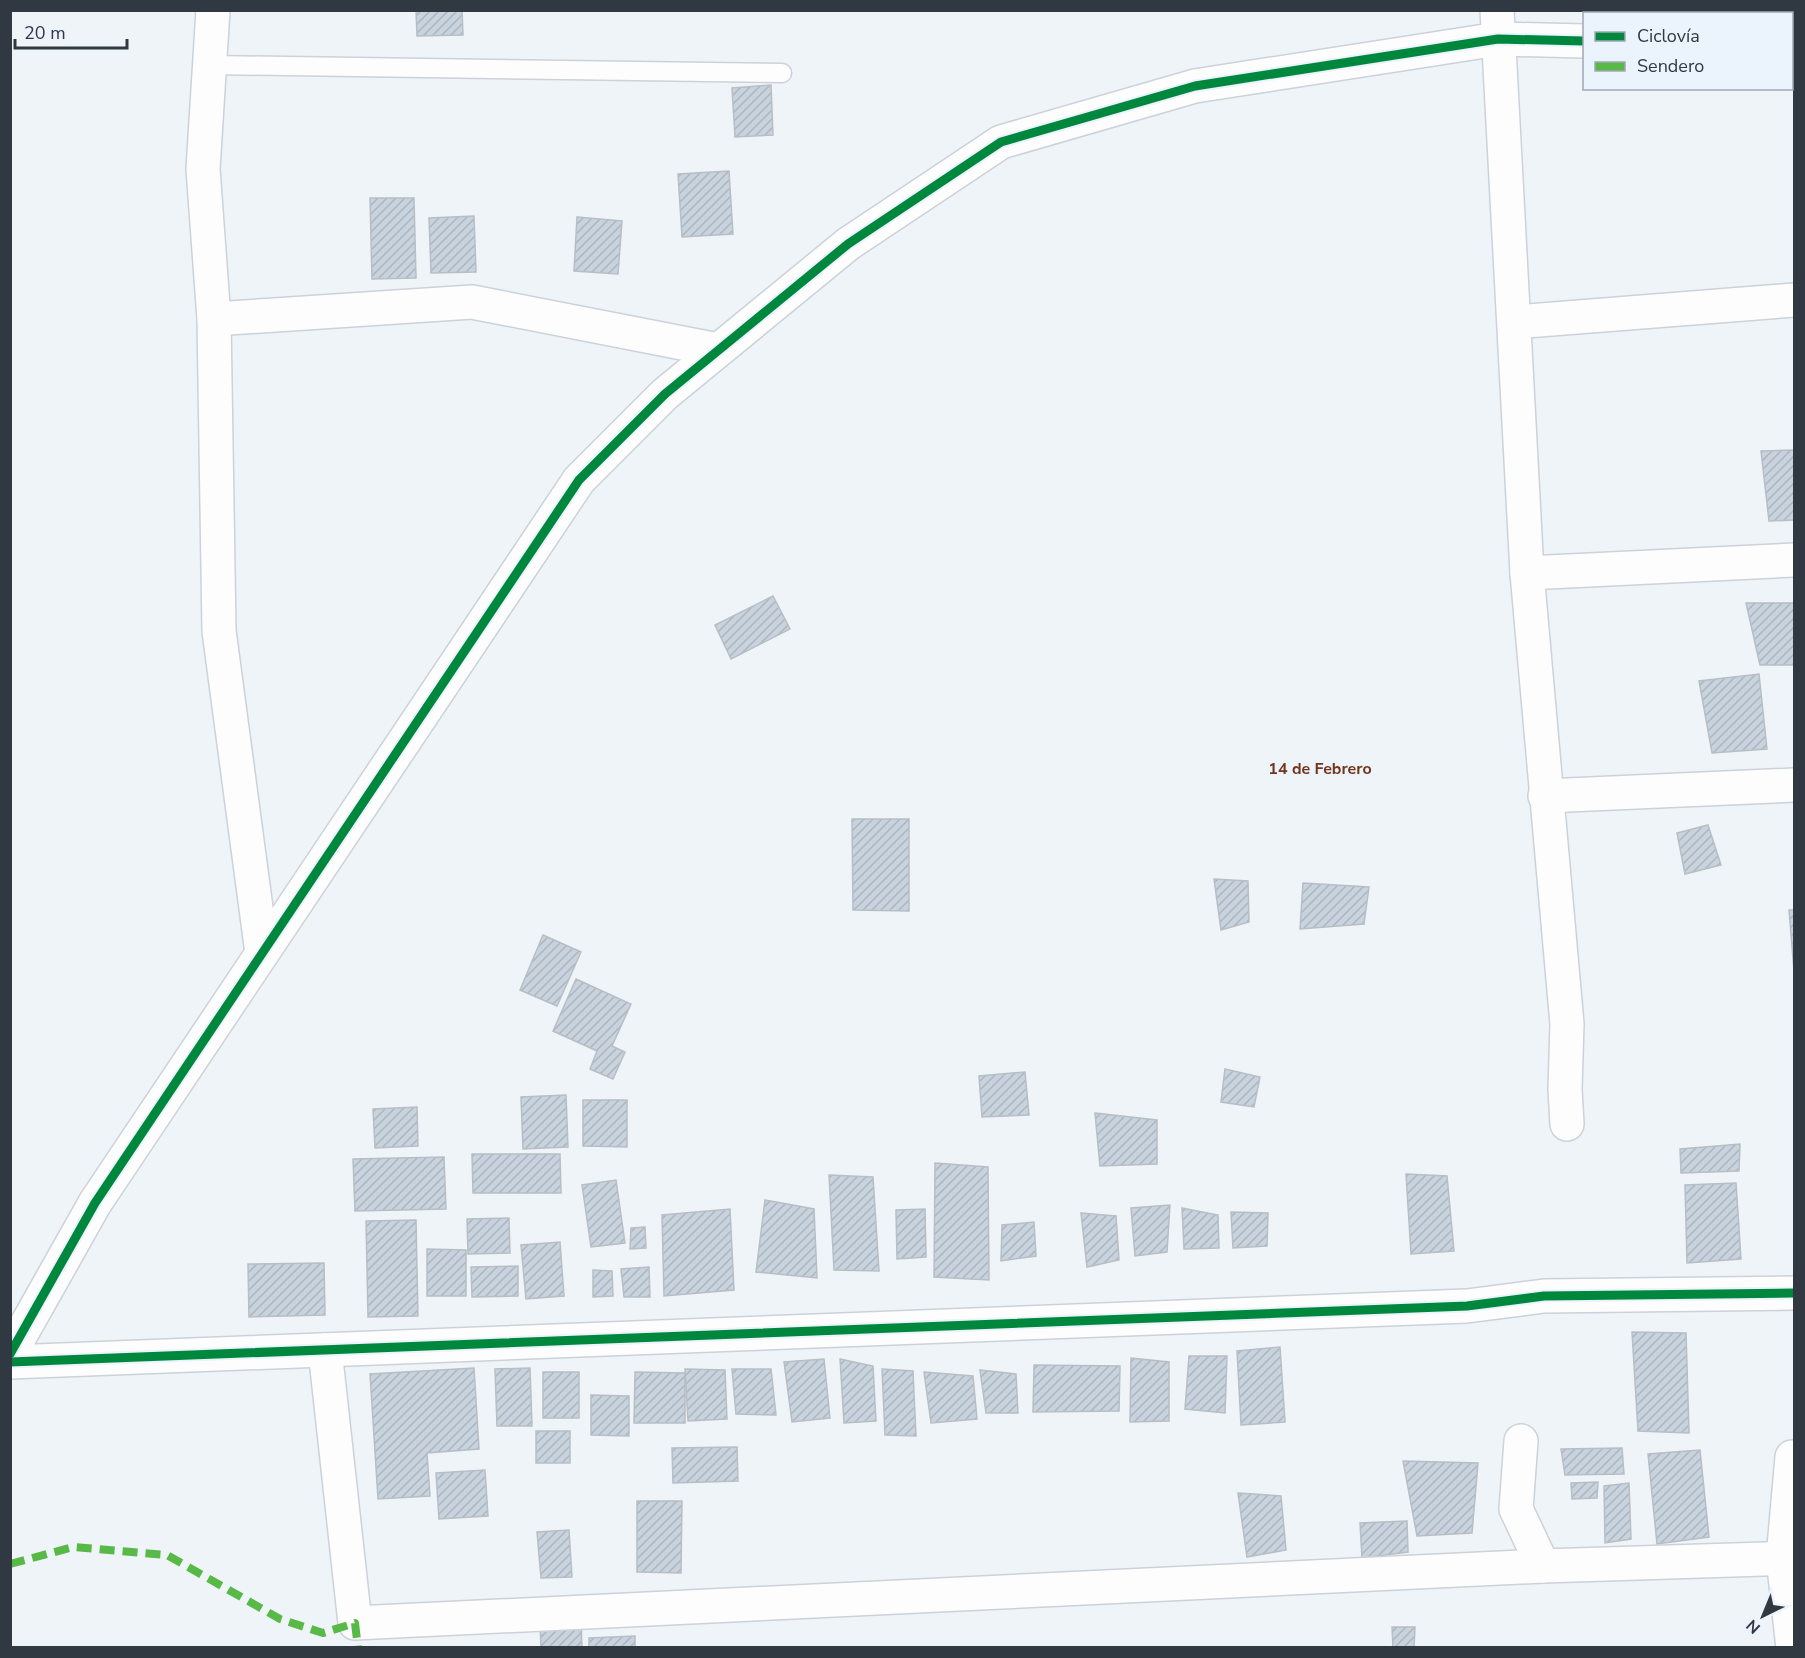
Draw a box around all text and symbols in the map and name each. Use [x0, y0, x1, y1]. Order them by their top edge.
scale bar [15, 12, 128, 50]
legend [1583, 12, 1793, 90]
text: 20 m [24, 21, 66, 45]
text: Ciclovía [1637, 24, 1700, 48]
text: Sendero [1637, 54, 1704, 78]
district label: 14 de Febrero [1268, 758, 1372, 780]
north arrow [1733, 1586, 1793, 1646]
text: N [1742, 1614, 1765, 1638]

